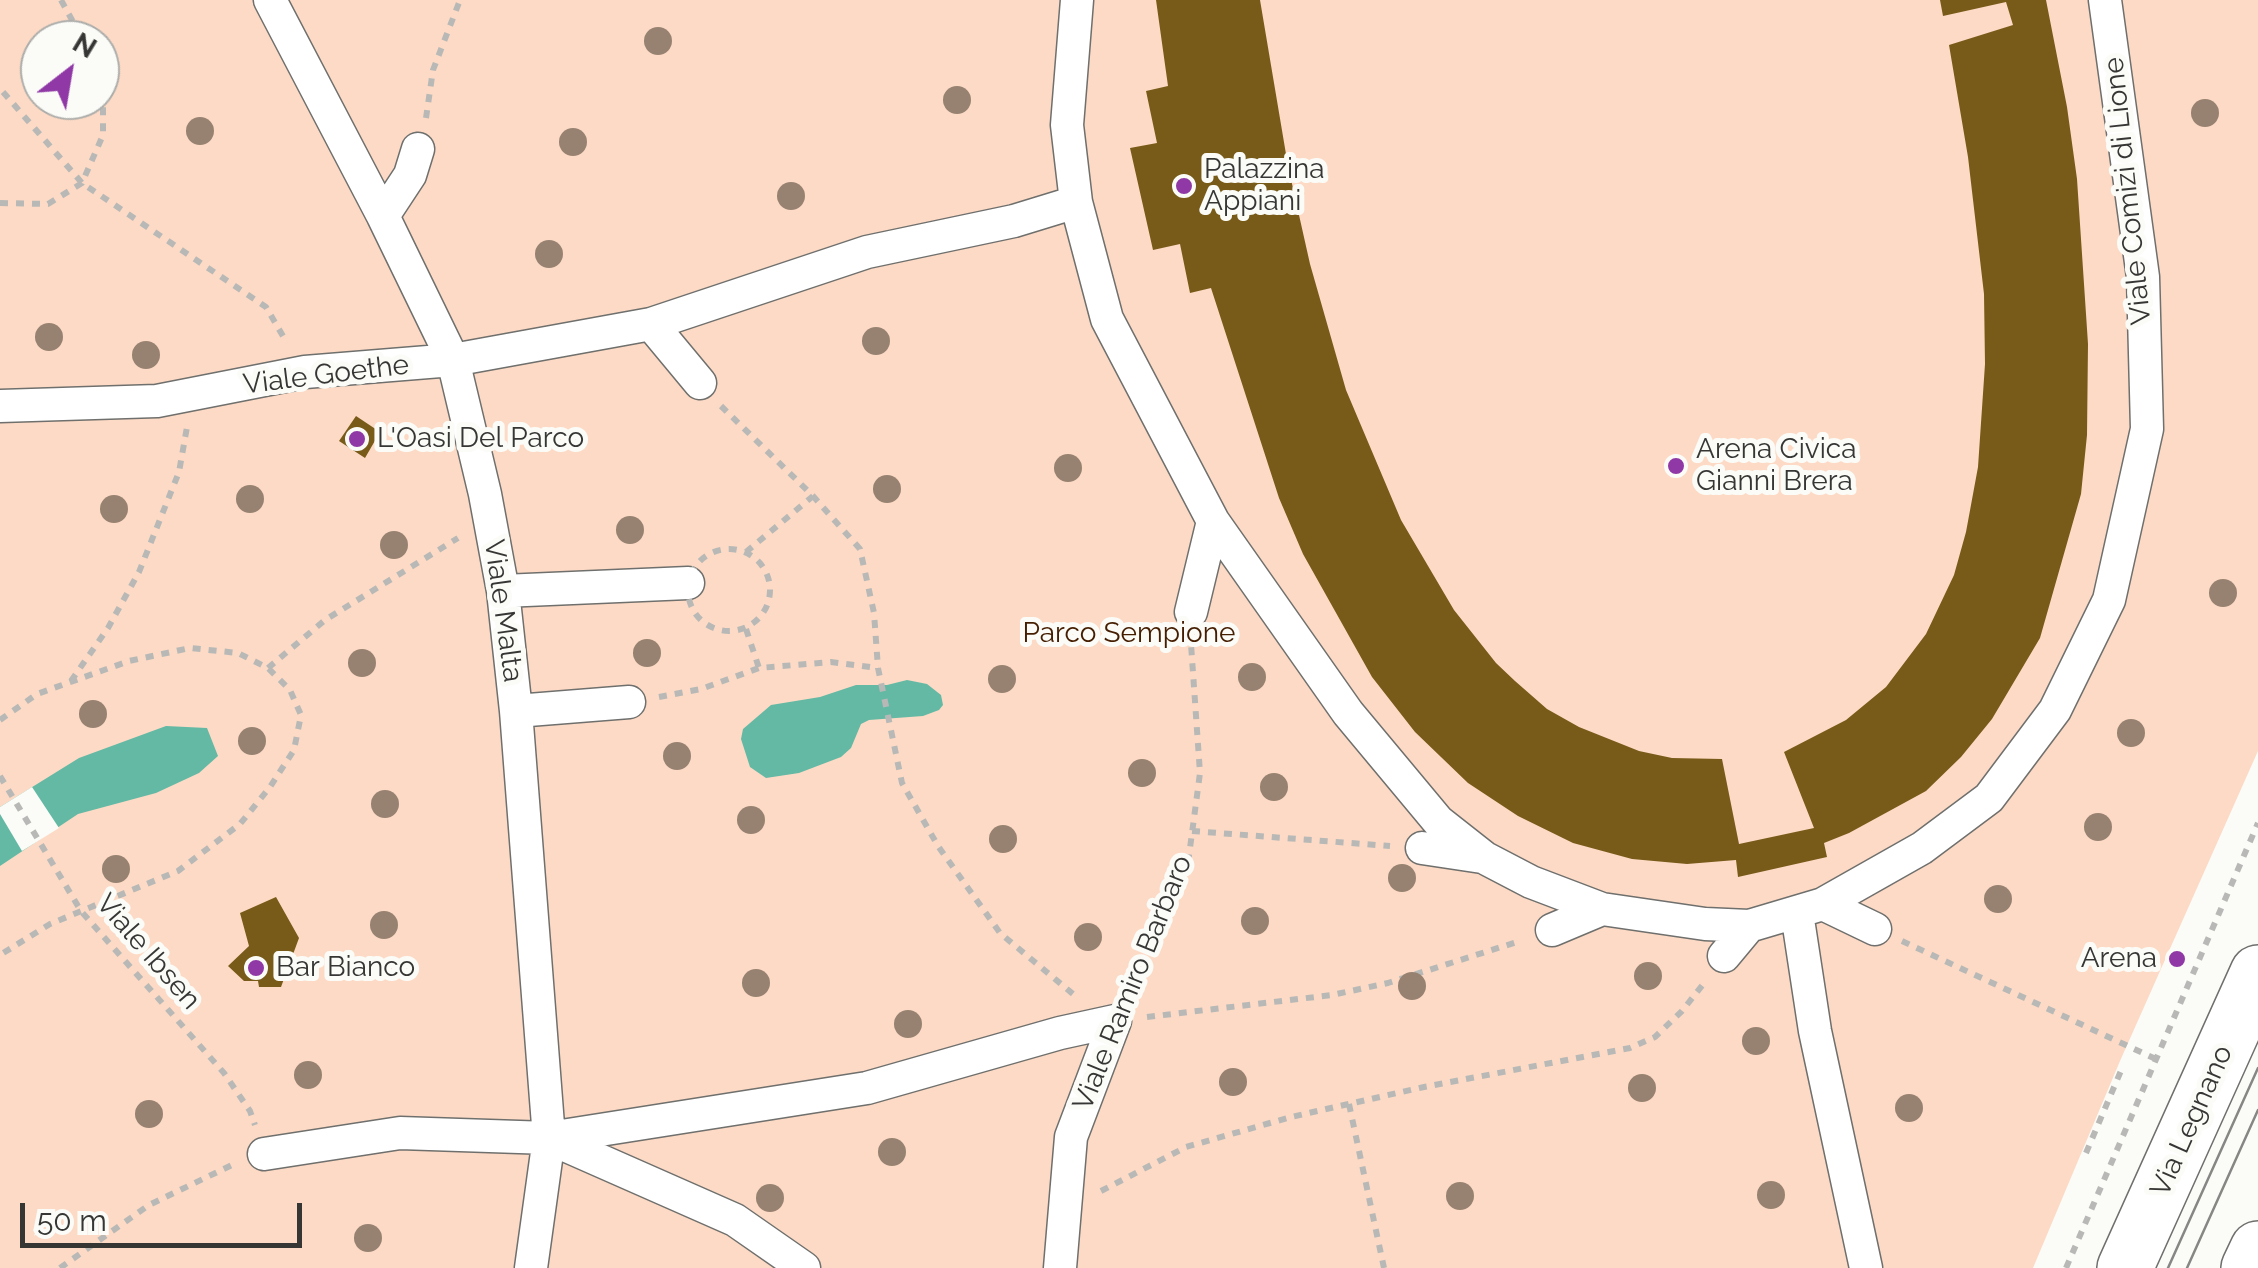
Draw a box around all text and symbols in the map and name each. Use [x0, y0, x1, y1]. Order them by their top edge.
north arrow [20, 20, 120, 120]
text: N [67, 26, 102, 65]
street label: Viale Comizi di Lione [2097, 56, 2159, 326]
place label: Palazzina Appiani [1204, 153, 1325, 219]
marker: Palazzina Appiani [1173, 175, 1195, 197]
street label: Viale Goethe [241, 348, 411, 402]
place label: L'Oasi Del Parco [377, 422, 584, 456]
marker: L'Oasi Del Parco [346, 428, 368, 450]
place label: Arena Civica Gianni Brera [1696, 433, 1856, 499]
marker: Arena Civica Gianni Brera [1665, 455, 1687, 477]
street label: Viale Malta [476, 538, 530, 684]
park label: Parco Sempione [1023, 617, 1235, 651]
street label: Viale Ramiro Barbaro [1066, 851, 1200, 1115]
street label: Viale Ibsen [89, 887, 207, 1017]
place label: Arena [2081, 942, 2157, 976]
marker: Arena [2166, 948, 2188, 970]
place label: Bar Bianco [276, 951, 415, 985]
marker: Bar Bianco [245, 957, 267, 979]
street label: Via Legnano [2144, 1040, 2240, 1202]
scale bar [25, 1183, 308, 1245]
text: 50 m [37, 1203, 107, 1238]

